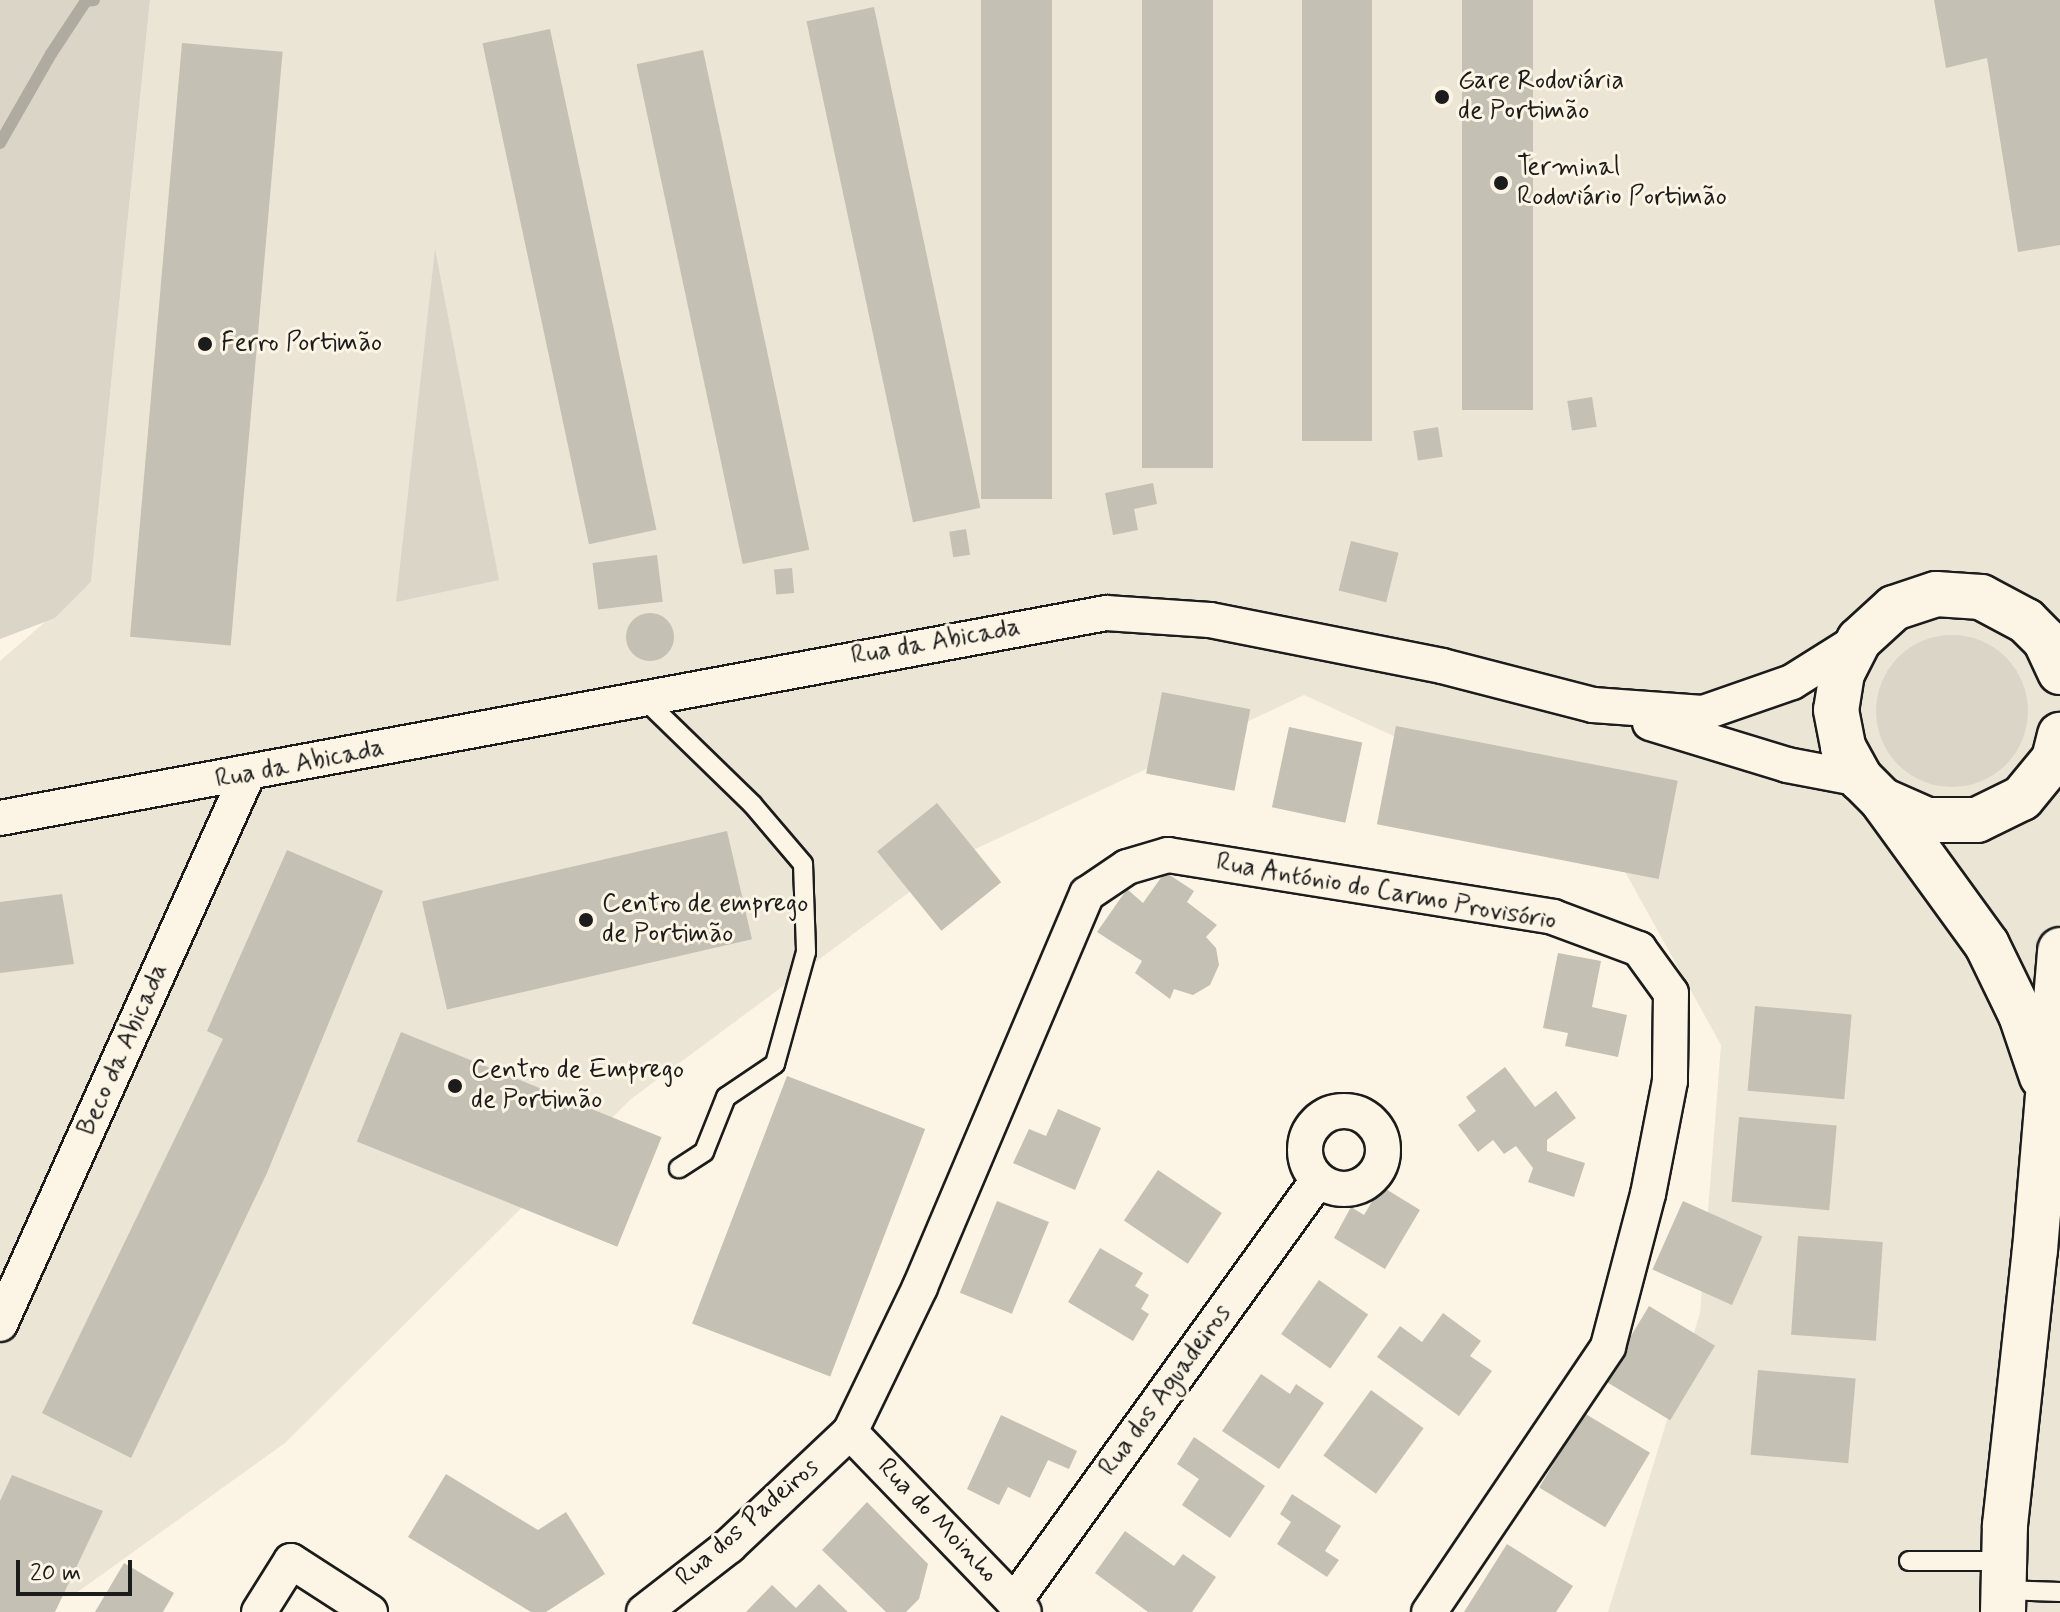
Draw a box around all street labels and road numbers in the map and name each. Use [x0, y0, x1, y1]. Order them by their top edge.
street label: Rua da Abicada [850, 613, 1022, 673]
street label: Rua da Abicada [214, 734, 386, 796]
street label: Rua António do Carmo Provisório [1208, 847, 1564, 939]
street label: Beco da Abicada [73, 961, 175, 1139]
street label: Rua dos Aguadeiros [1093, 1299, 1239, 1483]
street label: Rua dos Padeiros [670, 1452, 826, 1594]
street label: Rua do Moinho [872, 1455, 1002, 1587]

